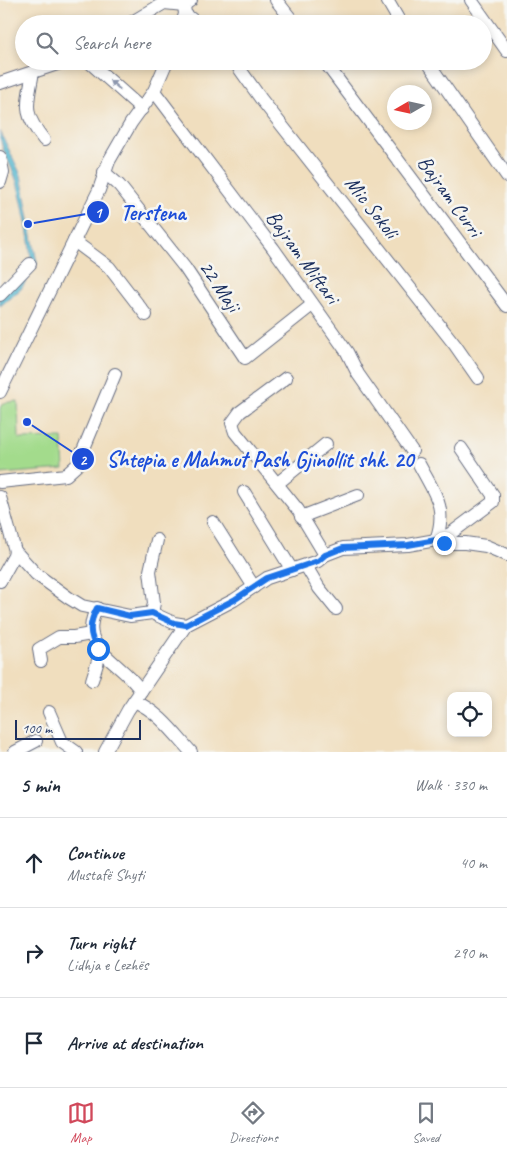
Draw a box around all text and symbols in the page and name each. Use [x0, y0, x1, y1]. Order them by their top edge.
search box [15, 15, 492, 70]
icon: search [33, 29, 61, 57]
text: Search here [73, 31, 150, 55]
one-way arrow [108, 80, 121, 91]
north arrow [387, 85, 432, 130]
street label: Bajram Curri [412, 150, 490, 244]
street label: Mic Sokoli [340, 171, 406, 246]
callout: Terstena [85, 194, 195, 231]
text: Terstena [120, 199, 187, 227]
text: 1 [95, 204, 104, 223]
street label: Bajram Miftari [260, 205, 347, 311]
street label: 22 Maji [193, 255, 248, 319]
callout: Shtepia e Mahmut Pash Gjinollit shk. 20 [71, 441, 424, 478]
text: Shtepia e Mahmut Pash Gjinollit shk. 20 [107, 446, 416, 474]
text: 2 [80, 451, 88, 470]
route end [433, 532, 456, 555]
route start [87, 638, 110, 661]
map controls [447, 692, 492, 737]
button: locate [447, 692, 492, 737]
scale bar [15, 717, 141, 740]
text: 100 m [22, 720, 52, 737]
text: 5 min [20, 772, 60, 798]
text: Walk · 330 m [415, 775, 487, 795]
text: Continue [67, 841, 124, 865]
icon: ahead [20, 849, 48, 877]
text: 40 m [460, 853, 487, 873]
text: Mustafë Shyti [67, 865, 144, 885]
text: Turn right [67, 931, 134, 955]
icon: right [20, 939, 48, 967]
text: 290 m [453, 943, 487, 963]
text: Lidhja e Lezhës [67, 955, 148, 975]
icon: arrive [20, 1029, 48, 1057]
text: Arrive at destination [67, 1031, 203, 1055]
tab: Map [67, 1099, 95, 1146]
tab: Directions [229, 1099, 278, 1146]
tab: Saved [412, 1099, 440, 1146]

